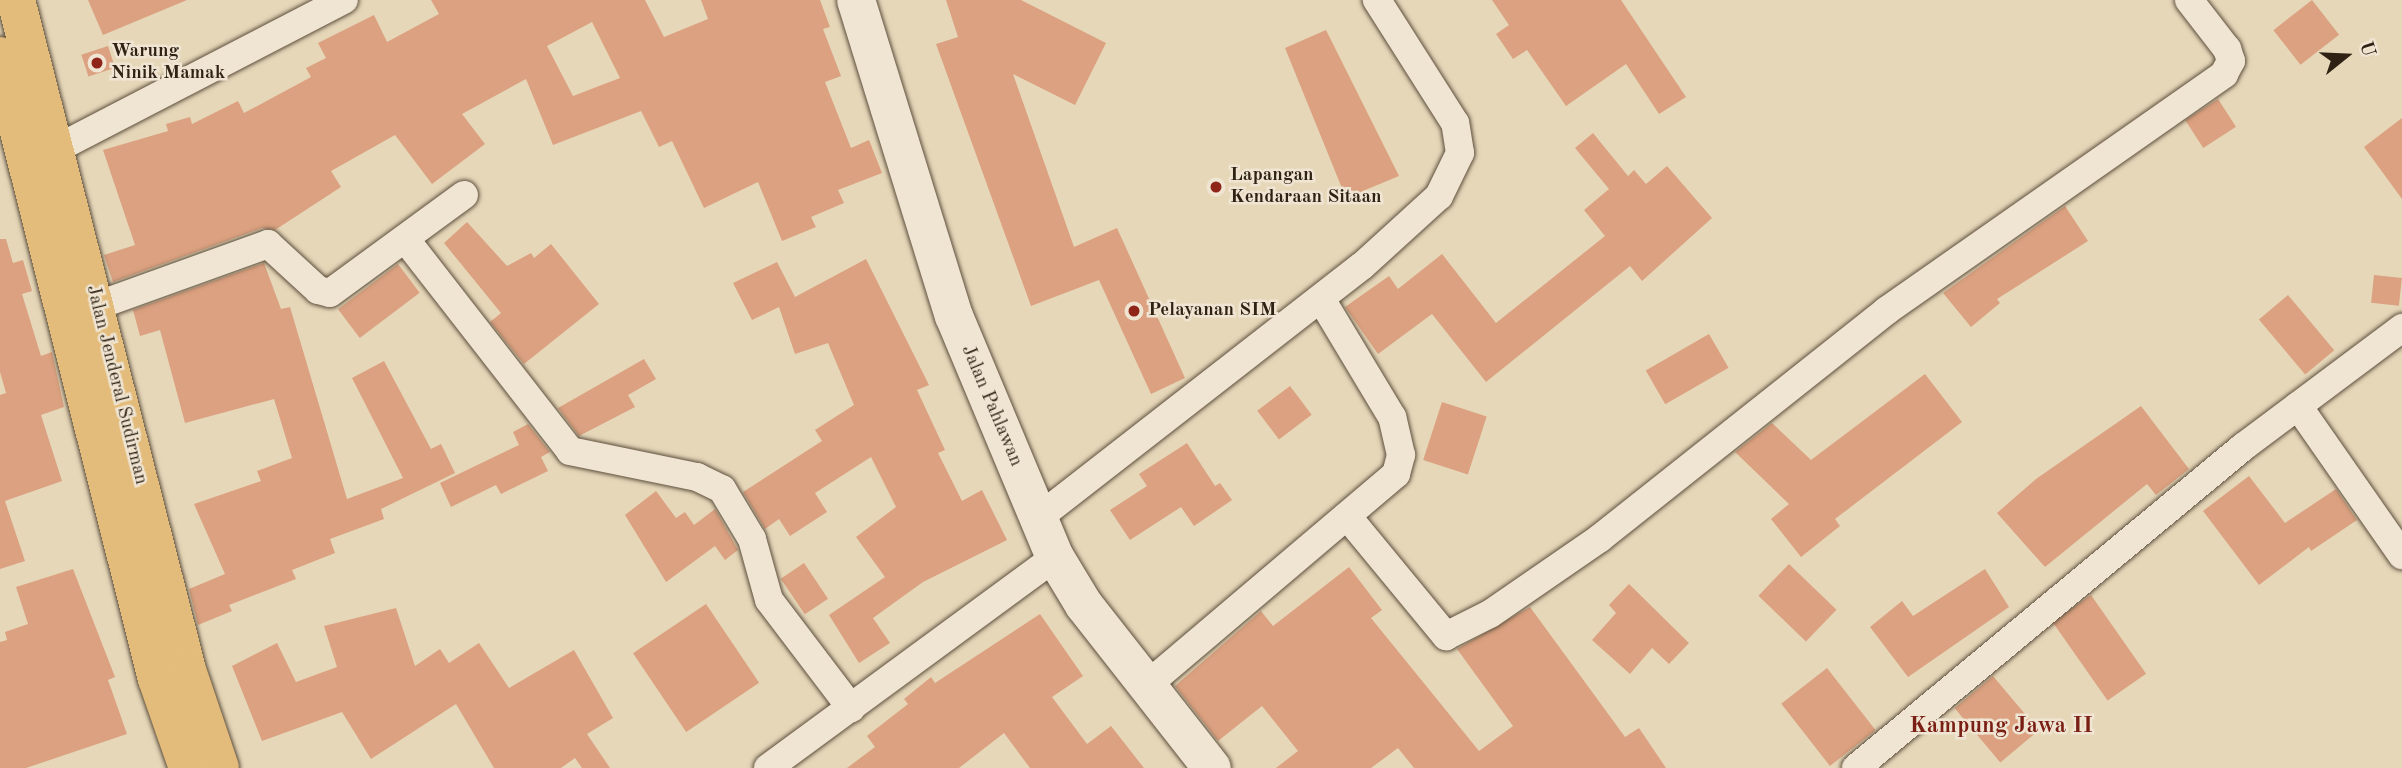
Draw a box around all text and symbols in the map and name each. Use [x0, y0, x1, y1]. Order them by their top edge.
north arrow [2311, 21, 2381, 91]
text: U [2355, 39, 2378, 59]
place label: Warung Ninik Mamak [111, 41, 225, 85]
marker: Warung Ninik Mamak [89, 55, 105, 71]
place label: Lapangan Kendaraan Sitaan [1230, 165, 1382, 209]
marker: Lapangan Kendaraan Sitaan [1208, 179, 1224, 195]
street label: Jalan Jenderal Sudirman [80, 283, 152, 487]
place label: Pelayanan SIM [1148, 300, 1276, 322]
marker: Pelayanan SIM [1126, 303, 1142, 319]
street label: Jalan Pahlawan [955, 342, 1027, 470]
district label: Kampung Jawa II [1909, 712, 2093, 740]

